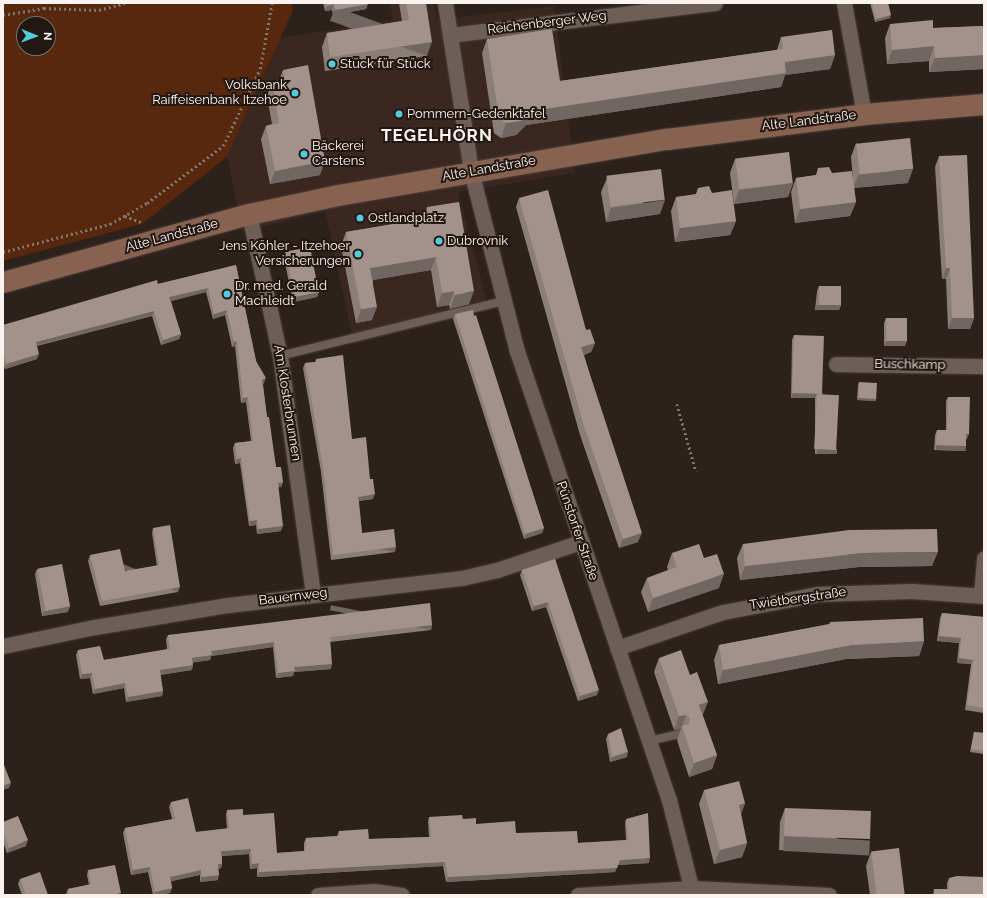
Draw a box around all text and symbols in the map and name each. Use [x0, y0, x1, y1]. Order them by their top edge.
street label: Reichenberger Weg [486, 8, 608, 38]
north arrow [16, 16, 56, 56]
text: N [41, 32, 54, 41]
place label: Stück für Stück [340, 56, 431, 72]
marker: Stück für Stück [327, 59, 337, 69]
place label: Volksbank Raiffeisenbank Itzehoe [152, 78, 287, 109]
marker: Volksbank Raiffeisenbank Itzehoe [290, 88, 300, 98]
place label: Pommern-Gedenktafel [407, 106, 546, 122]
street label: Alte Landstraße [761, 107, 857, 135]
marker: Pommern-Gedenktafel [394, 109, 404, 119]
district label: TEGELHÖRN [381, 126, 493, 146]
place label: Bäckerei Carstens [312, 139, 365, 170]
marker: Bäckerei Carstens [299, 149, 309, 159]
street label: Alte Landstraße [441, 153, 537, 185]
place label: Ostlandplatz [368, 210, 444, 226]
marker: Ostlandplatz [355, 213, 365, 223]
street label: Alte Landstraße [124, 216, 220, 256]
place label: Dubrovnik [447, 233, 508, 249]
marker: Dubrovnik [434, 236, 444, 246]
place label: Jens Köhler - Itzehoer Versicherungen [219, 239, 350, 270]
marker: Jens Köhler - Itzehoer Versicherungen [353, 249, 363, 259]
place label: Dr. med. Gerald Machleidt [235, 279, 327, 310]
marker: Dr. med. Gerald Machleidt [222, 289, 232, 299]
street label: Am Klosterbrunnen [270, 344, 304, 462]
street label: Buschkamp [874, 357, 946, 373]
street label: Pünstorfer Straße [553, 479, 601, 583]
street label: Bauernweg [258, 585, 328, 609]
street label: Twietbergstraße [749, 585, 847, 613]

